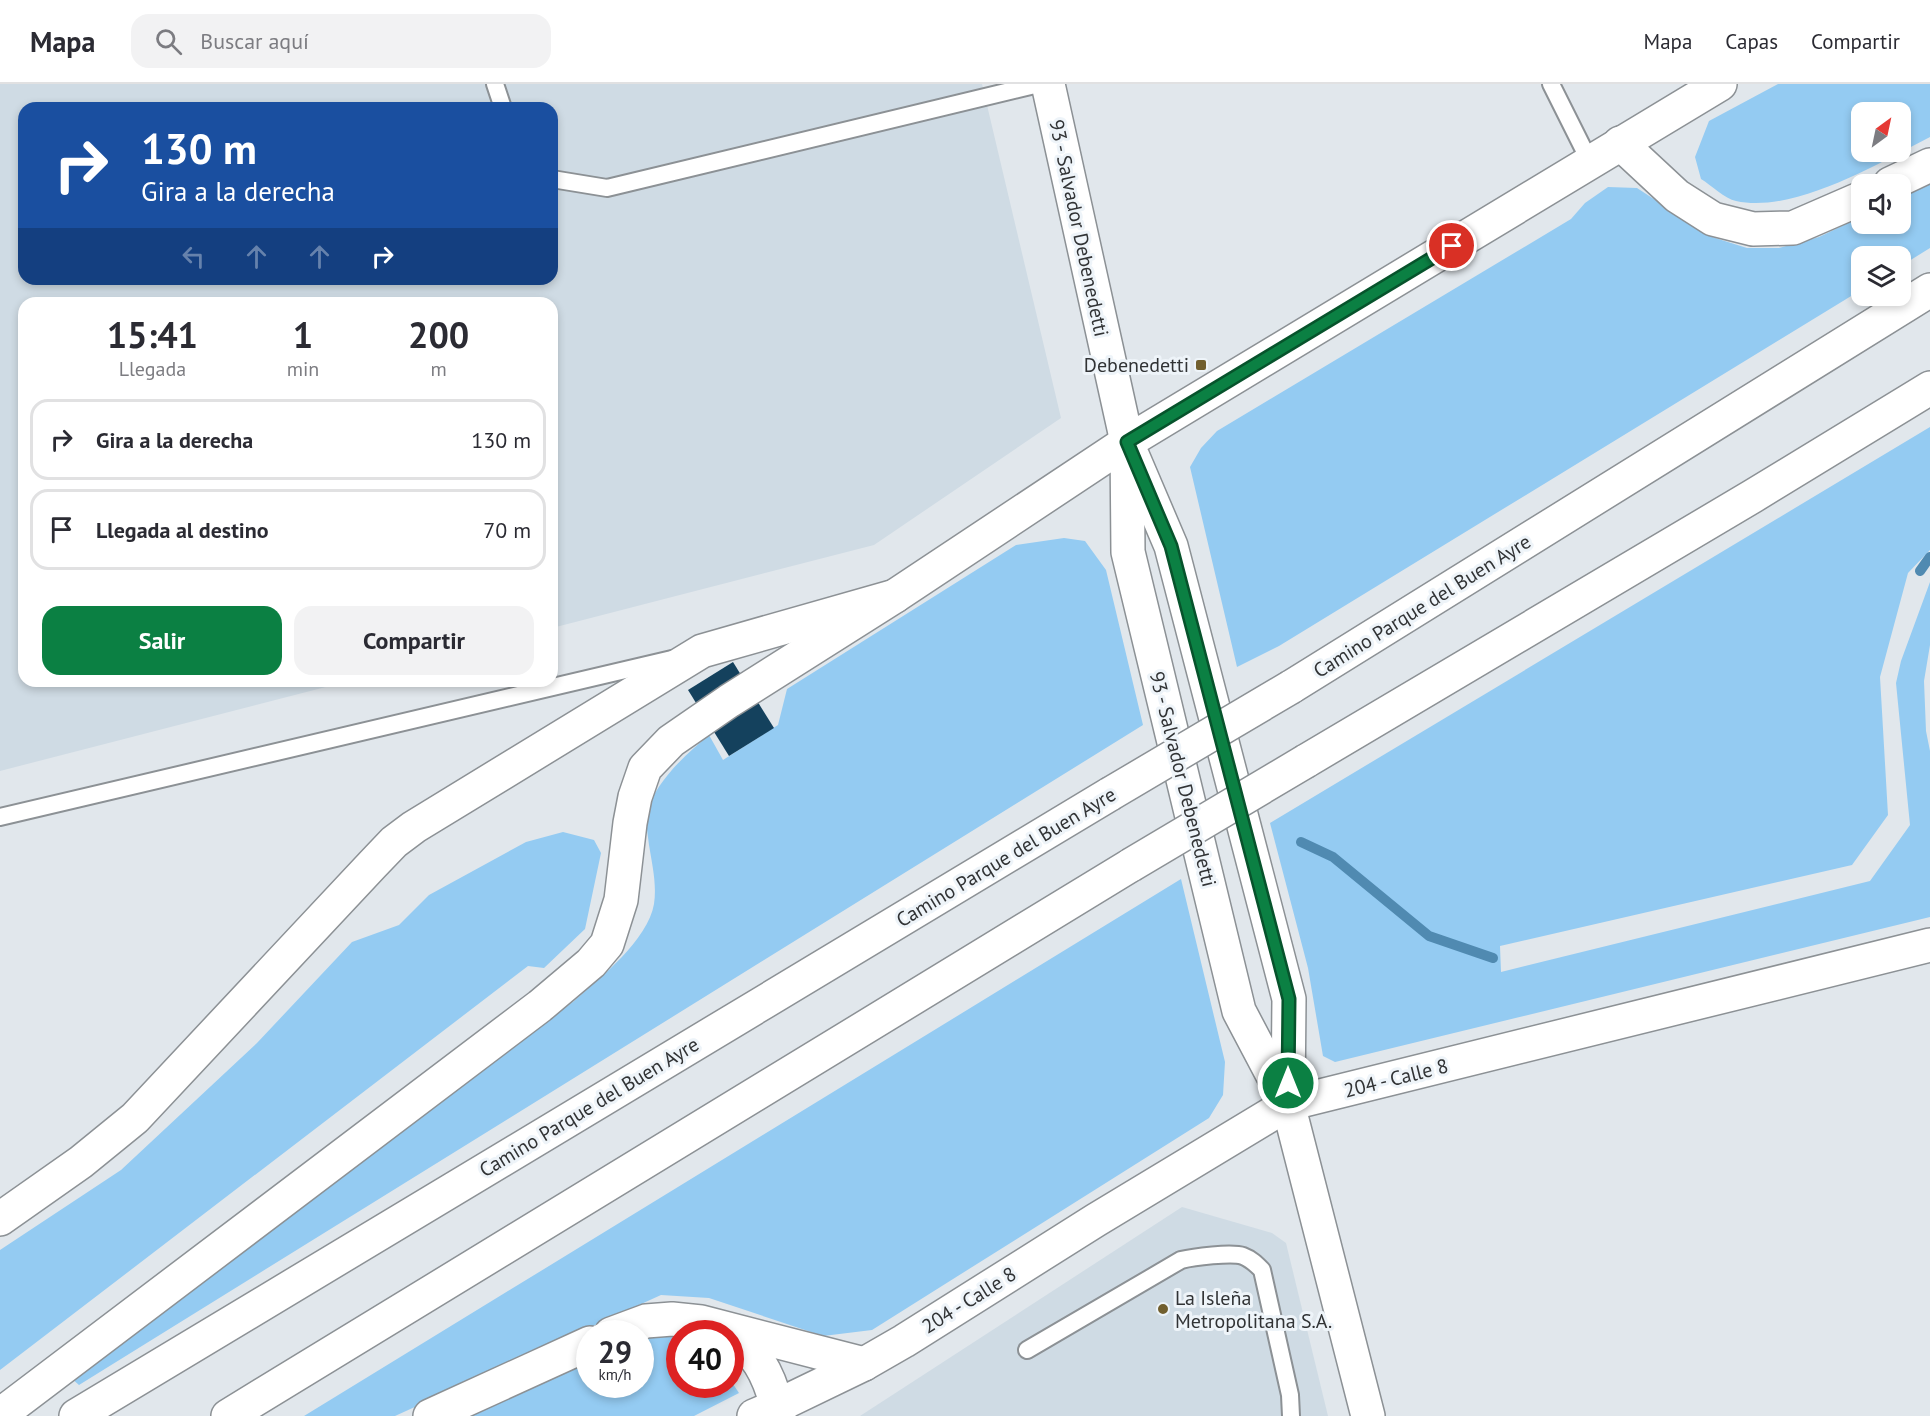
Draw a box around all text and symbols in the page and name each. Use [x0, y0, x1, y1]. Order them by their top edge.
search box [131, 14, 551, 68]
text: Mapa [30, 23, 95, 60]
icon: search [152, 25, 185, 58]
text: Buscar aquí [200, 27, 309, 55]
text: Mapa [1644, 28, 1692, 55]
text: Capas [1725, 28, 1778, 55]
text: Compartir [1811, 28, 1900, 55]
north arrow [1851, 102, 1911, 162]
map controls [1851, 102, 1911, 306]
street label: 93 - Salvador Debenedetti [1043, 117, 1115, 339]
text: 130 m [141, 121, 257, 176]
icon: right [42, 126, 120, 204]
text: Gira a la derecha [141, 174, 335, 208]
button: sound [1851, 174, 1911, 234]
pin [1426, 220, 1477, 271]
icon: arrive [1435, 229, 1468, 262]
icon: left [177, 240, 210, 273]
icon: ahead [240, 240, 273, 273]
icon: ahead [303, 240, 336, 273]
icon: right [366, 240, 399, 273]
button: layers [1851, 246, 1911, 306]
text: 15:41 [107, 311, 198, 358]
text: 1 [293, 311, 313, 358]
text: 200 [408, 311, 469, 358]
place label: Debenedetti [1084, 352, 1189, 378]
text: Llegada [119, 356, 186, 382]
text: min [287, 356, 319, 382]
text: m [431, 356, 447, 382]
marker: Debenedetti [1194, 358, 1208, 372]
icon: right [45, 423, 78, 456]
text: Gira a la derecha [96, 426, 253, 454]
text: 130 m [471, 426, 531, 454]
icon: arrive [45, 513, 78, 546]
text: Llegada al destino [96, 516, 269, 544]
text: 70 m [483, 516, 531, 544]
street label: Camino Parque del Buen Ayre [1308, 528, 1536, 684]
button: Salir [42, 606, 282, 675]
button: Compartir [294, 606, 534, 675]
street label: 93 - Salvador Debenedetti [1144, 669, 1222, 889]
street label: Camino Parque del Buen Ayre [892, 781, 1120, 933]
street label: Camino Parque del Buen Ayre [475, 1031, 703, 1183]
position arrow [1256, 1051, 1320, 1115]
street label: 204 - Calle 8 [1341, 1053, 1451, 1103]
street label: 204 - Calle 8 [917, 1261, 1021, 1339]
place label: La Isleña Metropolitana S.A. [1175, 1285, 1332, 1334]
marker: La Isleña Metropolitana S.A. [1156, 1302, 1170, 1316]
speed limit sign: 40 [666, 1320, 744, 1398]
text: 29 [598, 1332, 632, 1371]
text: km/h [599, 1365, 631, 1384]

